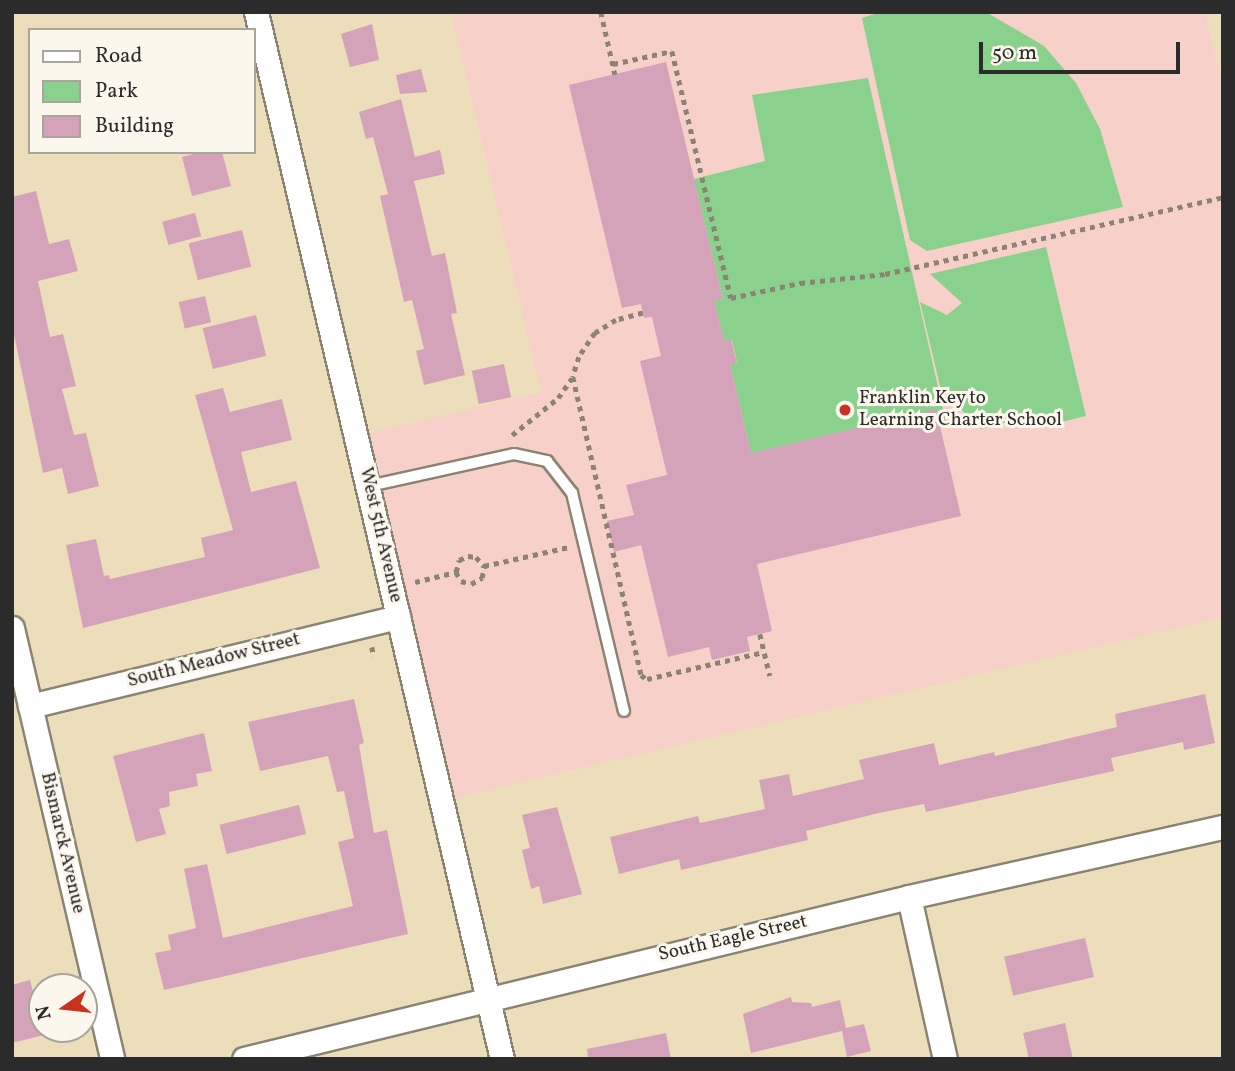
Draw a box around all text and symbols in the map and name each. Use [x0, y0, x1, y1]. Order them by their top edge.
legend [28, 28, 256, 154]
scale bar [983, 28, 1184, 72]
text: 50 m [992, 39, 1037, 68]
text: Road [95, 42, 142, 71]
text: Park [95, 77, 138, 106]
text: Building [95, 112, 174, 141]
place label: Franklin Key to Learning Charter School [859, 388, 1062, 432]
marker: Franklin Key to Learning Charter School [837, 402, 853, 418]
street label: West 5th Avenue [353, 465, 407, 605]
street label: South Meadow Street [125, 628, 303, 694]
street label: Bismarck Avenue [35, 770, 89, 916]
street label: South Eagle Street [656, 911, 810, 967]
north arrow [28, 973, 98, 1043]
text: N [30, 1003, 59, 1022]

